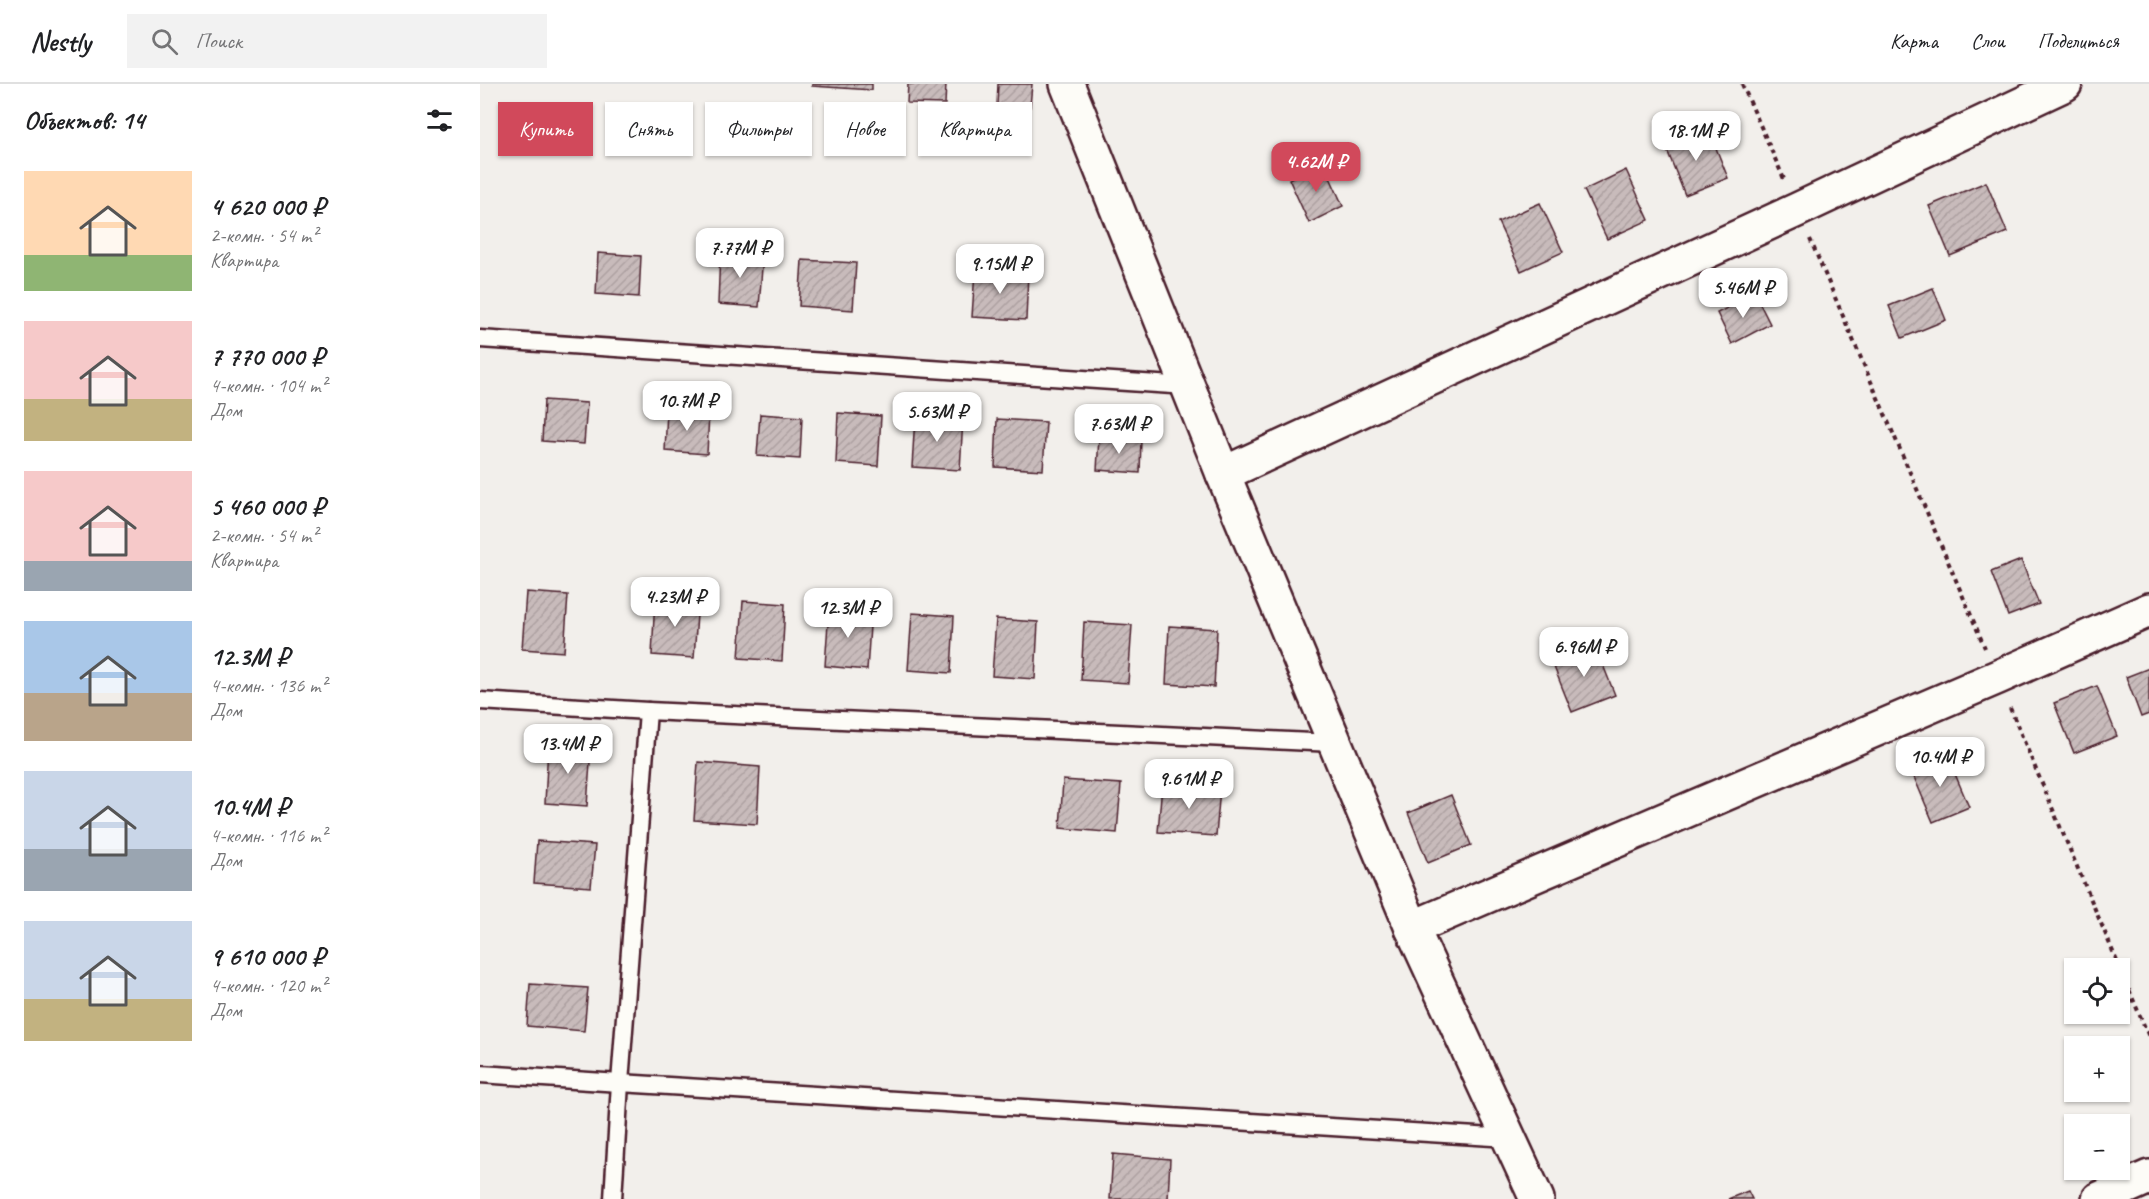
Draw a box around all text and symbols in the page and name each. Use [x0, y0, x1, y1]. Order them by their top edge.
search box [127, 14, 547, 68]
text: Nestly [30, 24, 91, 59]
icon: search [148, 25, 181, 58]
text: Поиск [196, 27, 242, 55]
text: Карта [1890, 28, 1938, 54]
text: Слои [1971, 28, 2005, 54]
text: Поделиться [2038, 28, 2119, 54]
chip: Купить [498, 102, 593, 156]
chip: Снять [605, 102, 693, 156]
chip: Фильтры [705, 102, 812, 156]
chip: Новое [824, 102, 906, 156]
chip: Квартира [918, 102, 1032, 156]
text: Объектов: 14 [24, 104, 144, 137]
icon: filters [423, 104, 456, 137]
pin: 18.1M ₽ [1641, 111, 1751, 162]
text: 18.1M ₽ [1666, 118, 1726, 143]
pin: 4.62M ₽ [1261, 142, 1371, 193]
text: 4.62M ₽ [1285, 149, 1347, 174]
text: 4 620 000 ₽ [210, 190, 325, 223]
icon: home [72, 195, 144, 267]
text: 2-комн. · 54 m² [210, 223, 318, 248]
pin: 7.77M ₽ [685, 228, 795, 279]
text: 7.77M ₽ [710, 235, 770, 260]
pin: 9.15M ₽ [945, 244, 1055, 295]
text: Квартира [210, 248, 278, 273]
text: 9.15M ₽ [970, 251, 1030, 276]
pin: 5.46M ₽ [1688, 268, 1798, 319]
text: 5.46M ₽ [1713, 275, 1773, 300]
text: 7 770 000 ₽ [210, 340, 324, 373]
icon: home [72, 345, 144, 417]
text: 4-комн. · 104 m² [210, 373, 327, 398]
pin: 10.7M ₽ [632, 381, 742, 432]
text: 10.7M ₽ [657, 388, 717, 413]
pin: 5.63M ₽ [882, 392, 992, 443]
text: Дом [210, 398, 242, 423]
text: 5.63M ₽ [907, 399, 967, 424]
pin: 7.63M ₽ [1064, 404, 1174, 455]
text: 7.63M ₽ [1088, 411, 1150, 436]
text: 5 460 000 ₽ [210, 490, 324, 523]
icon: home [72, 495, 144, 567]
text: 2-комн. · 54 m² [210, 523, 318, 548]
text: Квартира [210, 548, 278, 573]
pin: 4.23M ₽ [620, 577, 730, 628]
text: 4.23M ₽ [645, 584, 705, 609]
pin: 12.3M ₽ [793, 588, 903, 639]
text: 12.3M ₽ [818, 595, 878, 620]
pin: 6.96M ₽ [1529, 627, 1639, 678]
text: 6.96M ₽ [1553, 634, 1615, 659]
text: 12.3M ₽ [210, 640, 289, 673]
icon: home [72, 645, 144, 717]
text: 4-комн. · 136 m² [210, 673, 327, 698]
text: Дом [210, 698, 242, 723]
pin: 13.4M ₽ [513, 724, 623, 775]
text: 13.4M ₽ [538, 731, 598, 756]
pin: 10.4M ₽ [1885, 737, 1995, 788]
text: 10.4M ₽ [1910, 744, 1970, 769]
pin: 9.61M ₽ [1134, 759, 1244, 810]
text: 9.61M ₽ [1159, 766, 1219, 791]
text: 10.4M ₽ [210, 790, 289, 823]
icon: home [72, 795, 144, 867]
text: 4-комн. · 116 m² [210, 823, 327, 848]
text: Дом [210, 848, 242, 873]
text: 9 610 000 ₽ [210, 940, 324, 973]
icon: home [72, 945, 144, 1017]
map controls [2064, 958, 2130, 1180]
button: locate [2064, 958, 2130, 1024]
text: 4-комн. · 120 m² [210, 973, 327, 998]
text: Дом [210, 998, 242, 1023]
button: + [2064, 1036, 2130, 1102]
button: − [2064, 1114, 2130, 1180]

